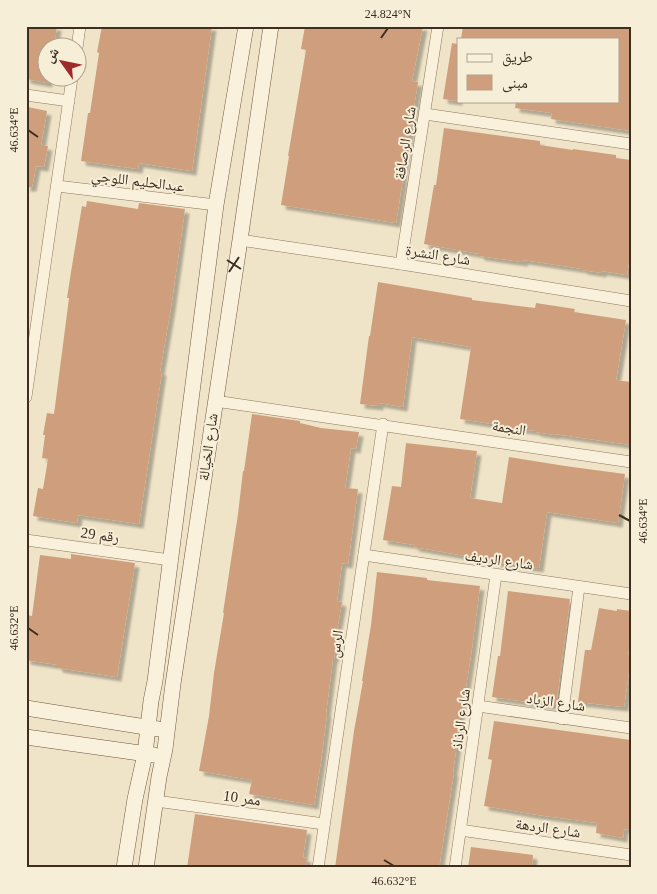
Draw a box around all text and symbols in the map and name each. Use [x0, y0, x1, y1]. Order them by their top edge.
text: 24.824°N [365, 7, 412, 21]
north arrow [38, 38, 88, 88]
legend [457, 38, 620, 102]
text: ش [41, 45, 63, 66]
text: طريق [502, 49, 533, 67]
text: مبنى [502, 75, 528, 93]
street label: شارع الرصافة [391, 105, 421, 181]
text: 46.634°E [7, 107, 21, 153]
street label: عبدالحليم اللوجي [90, 167, 186, 198]
street label: شارع النشرة [404, 242, 472, 270]
street label: شارع الخيالة [195, 412, 223, 482]
street label: النجمة [491, 417, 527, 439]
text: 46.634°E [636, 498, 650, 544]
street label: رقم 29 [79, 524, 121, 548]
street label: شارع الرديف [464, 547, 534, 575]
text: 46.632°E [7, 605, 21, 651]
street label: الرس [326, 629, 348, 659]
street label: شارع الرذاذ [449, 688, 475, 751]
street label: شارع الزباد [525, 690, 587, 716]
street label: ممر 10 [222, 787, 262, 810]
street label: شارع الردهة [514, 816, 582, 842]
text: 46.632°E [371, 874, 417, 888]

